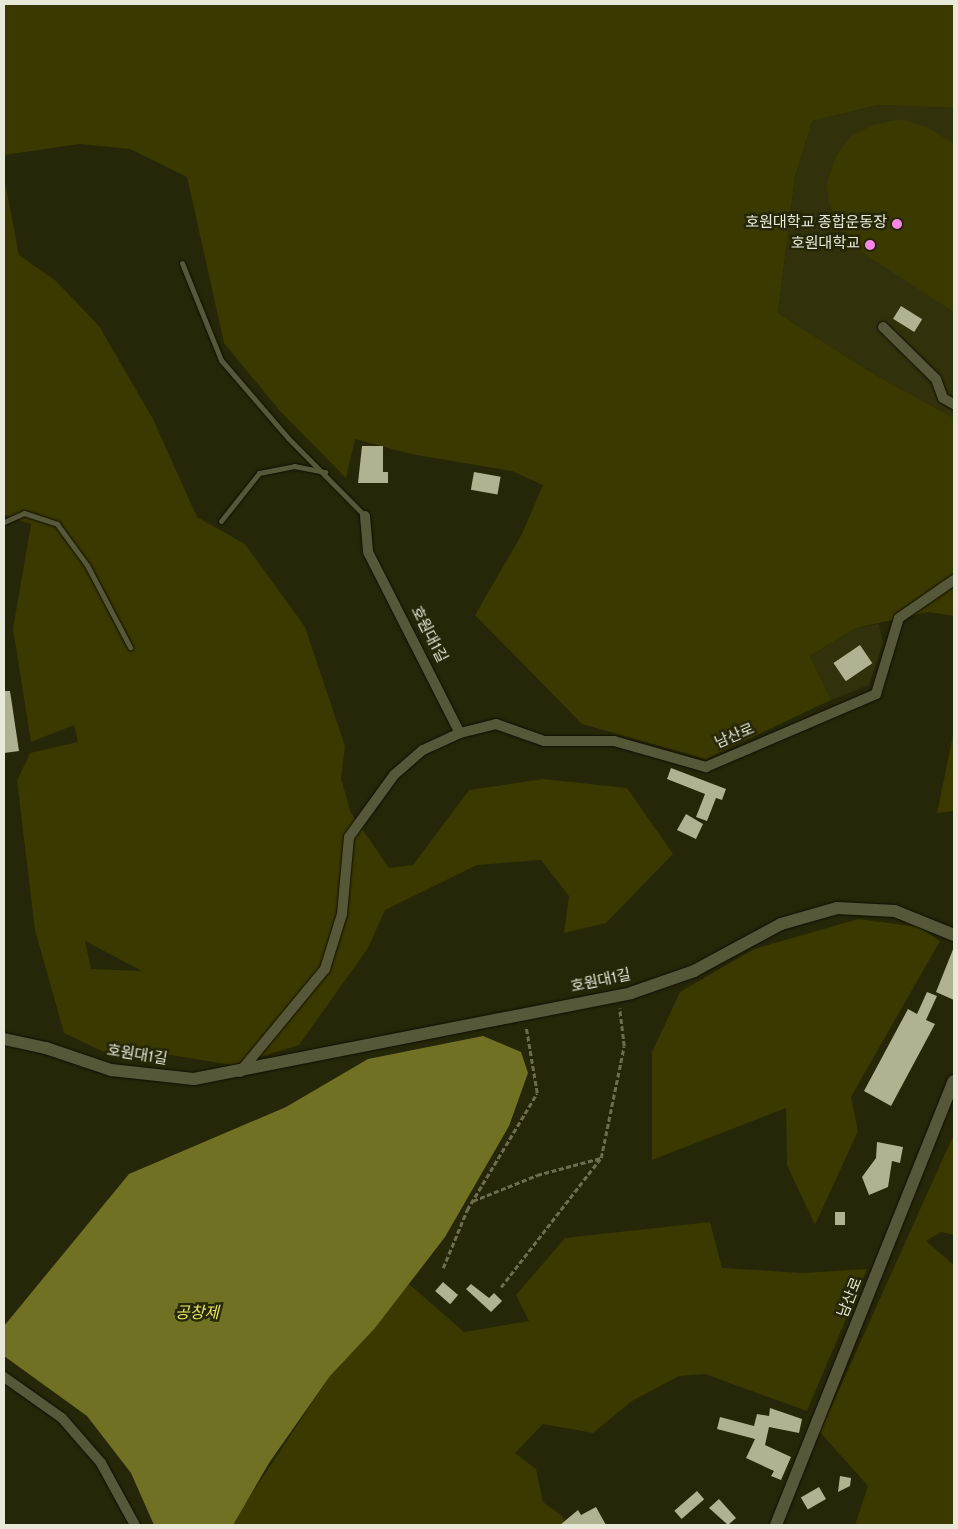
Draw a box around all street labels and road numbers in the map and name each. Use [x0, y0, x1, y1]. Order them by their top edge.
street label: 호원대1길 [406, 604, 450, 666]
street label: 남산로 [712, 721, 758, 753]
street label: 호원대1길 [569, 967, 633, 997]
street label: 호원대1길 [106, 1042, 168, 1070]
street label: 남산로 [835, 1275, 867, 1321]

